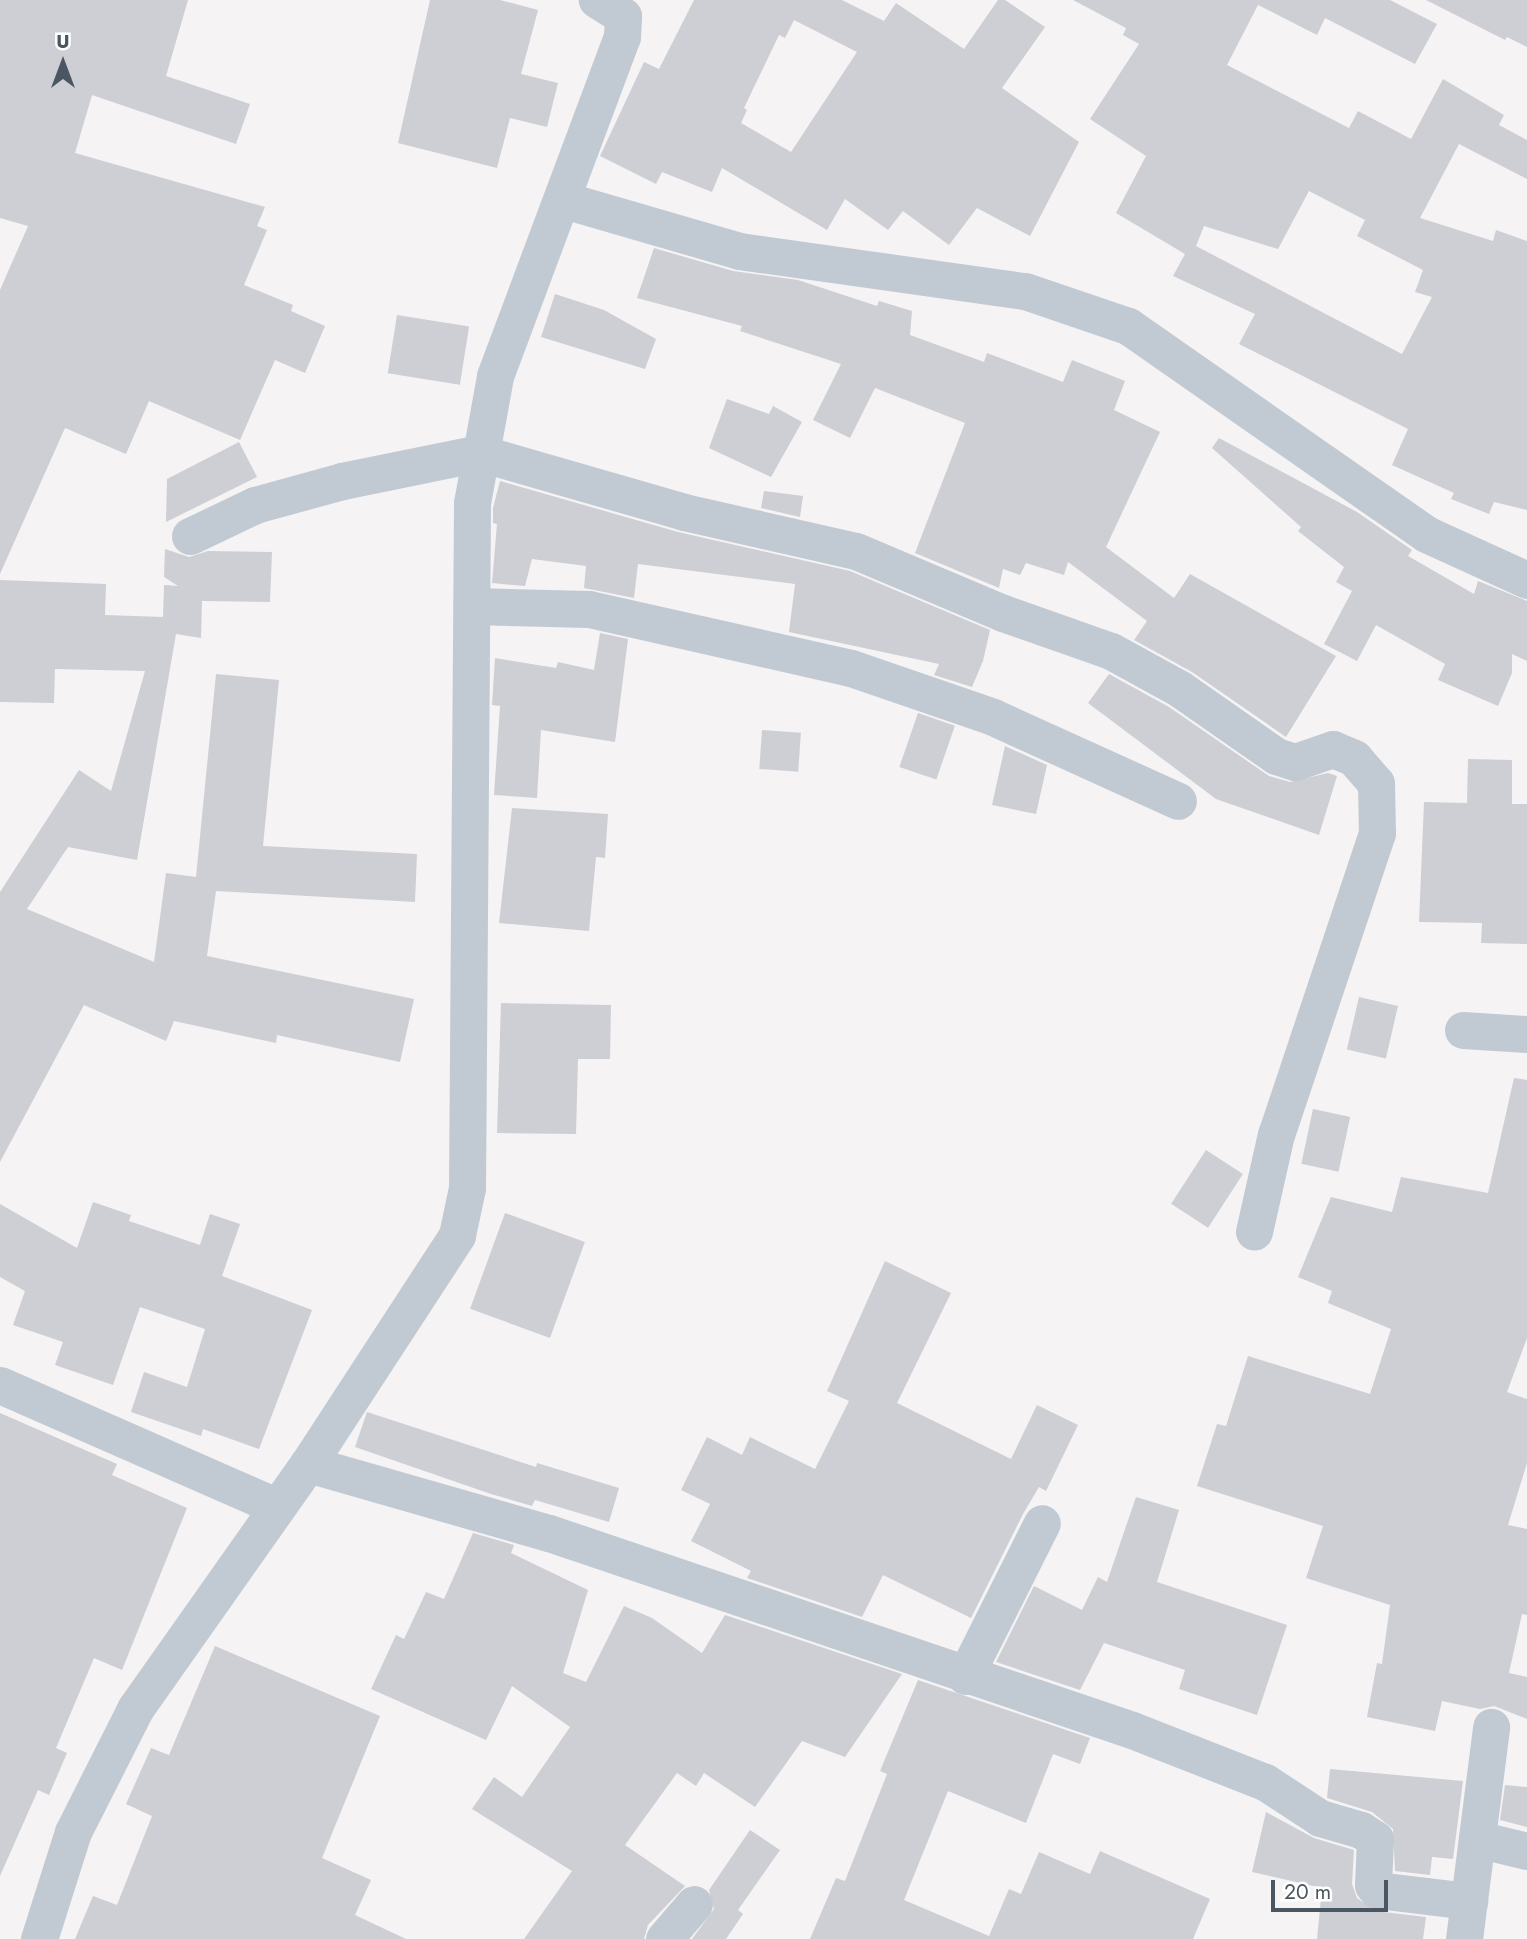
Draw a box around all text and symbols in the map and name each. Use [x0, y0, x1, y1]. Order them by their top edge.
north arrow [28, 28, 98, 98]
text: U [56, 28, 70, 55]
scale bar [1275, 1866, 1392, 1910]
text: 20 m [1284, 1877, 1331, 1907]

